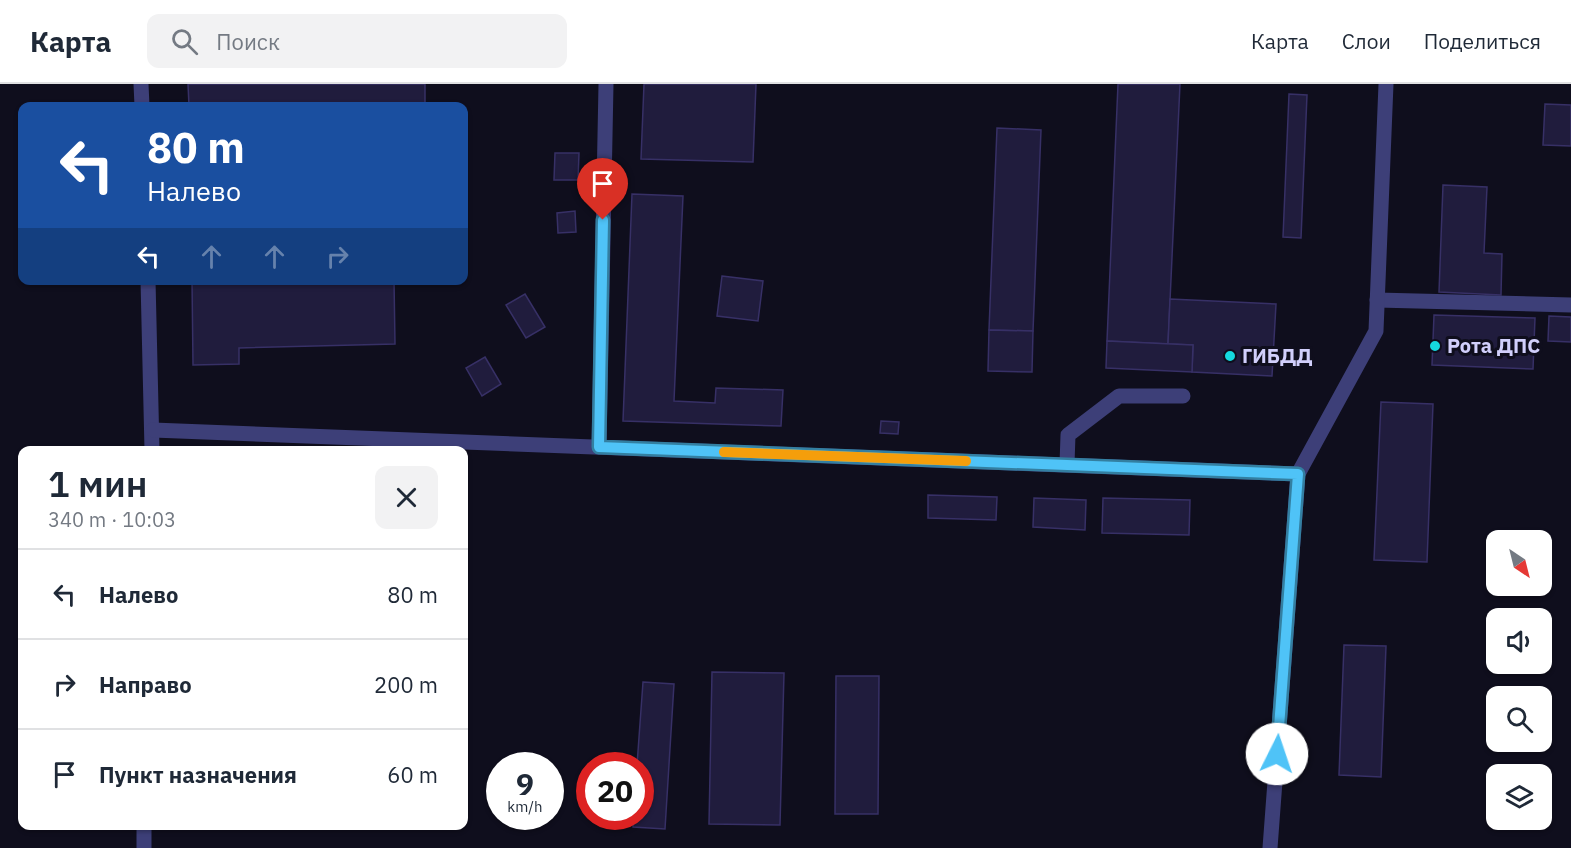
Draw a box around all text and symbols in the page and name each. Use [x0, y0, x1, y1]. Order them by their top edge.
search box [147, 14, 567, 68]
text: Карта [30, 23, 111, 60]
icon: search [168, 25, 201, 58]
text: Поиск [216, 27, 280, 56]
text: Карта [1251, 27, 1309, 55]
text: Слои [1342, 27, 1391, 55]
text: Поделиться [1424, 27, 1541, 55]
text: 80 m [147, 120, 245, 175]
icon: left [48, 126, 126, 204]
pin [577, 158, 628, 220]
icon: arrive [586, 167, 619, 200]
text: Налево [147, 173, 241, 208]
icon: left [132, 240, 165, 273]
icon: ahead [195, 240, 228, 273]
icon: ahead [258, 240, 291, 273]
icon: right [321, 240, 354, 273]
place label: Рота ДПС [1447, 332, 1540, 359]
marker: Рота ДПС [1428, 339, 1442, 353]
place label: ГИБДД [1242, 342, 1313, 369]
marker: ГИБДД [1223, 349, 1237, 363]
text: 1 мин [48, 460, 147, 507]
button: close [375, 466, 438, 529]
text: 340 m · 10:03 [48, 506, 176, 533]
north arrow [1486, 530, 1552, 596]
map controls [1486, 530, 1552, 830]
icon: left [48, 578, 81, 611]
text: Налево [99, 580, 178, 609]
text: 80 m [387, 580, 438, 609]
button: sound [1486, 608, 1552, 674]
icon: right [48, 668, 81, 701]
text: Направо [99, 670, 192, 699]
text: 200 m [374, 670, 438, 699]
button: search [1486, 686, 1552, 752]
position arrow [1245, 722, 1309, 786]
speed limit sign: 20 [576, 752, 654, 830]
icon: arrive [48, 758, 81, 791]
text: Пункт назначения [99, 760, 297, 789]
text: 60 m [387, 760, 438, 789]
text: 9 [516, 764, 534, 803]
button: layers [1486, 764, 1552, 830]
text: km/h [507, 797, 543, 816]

